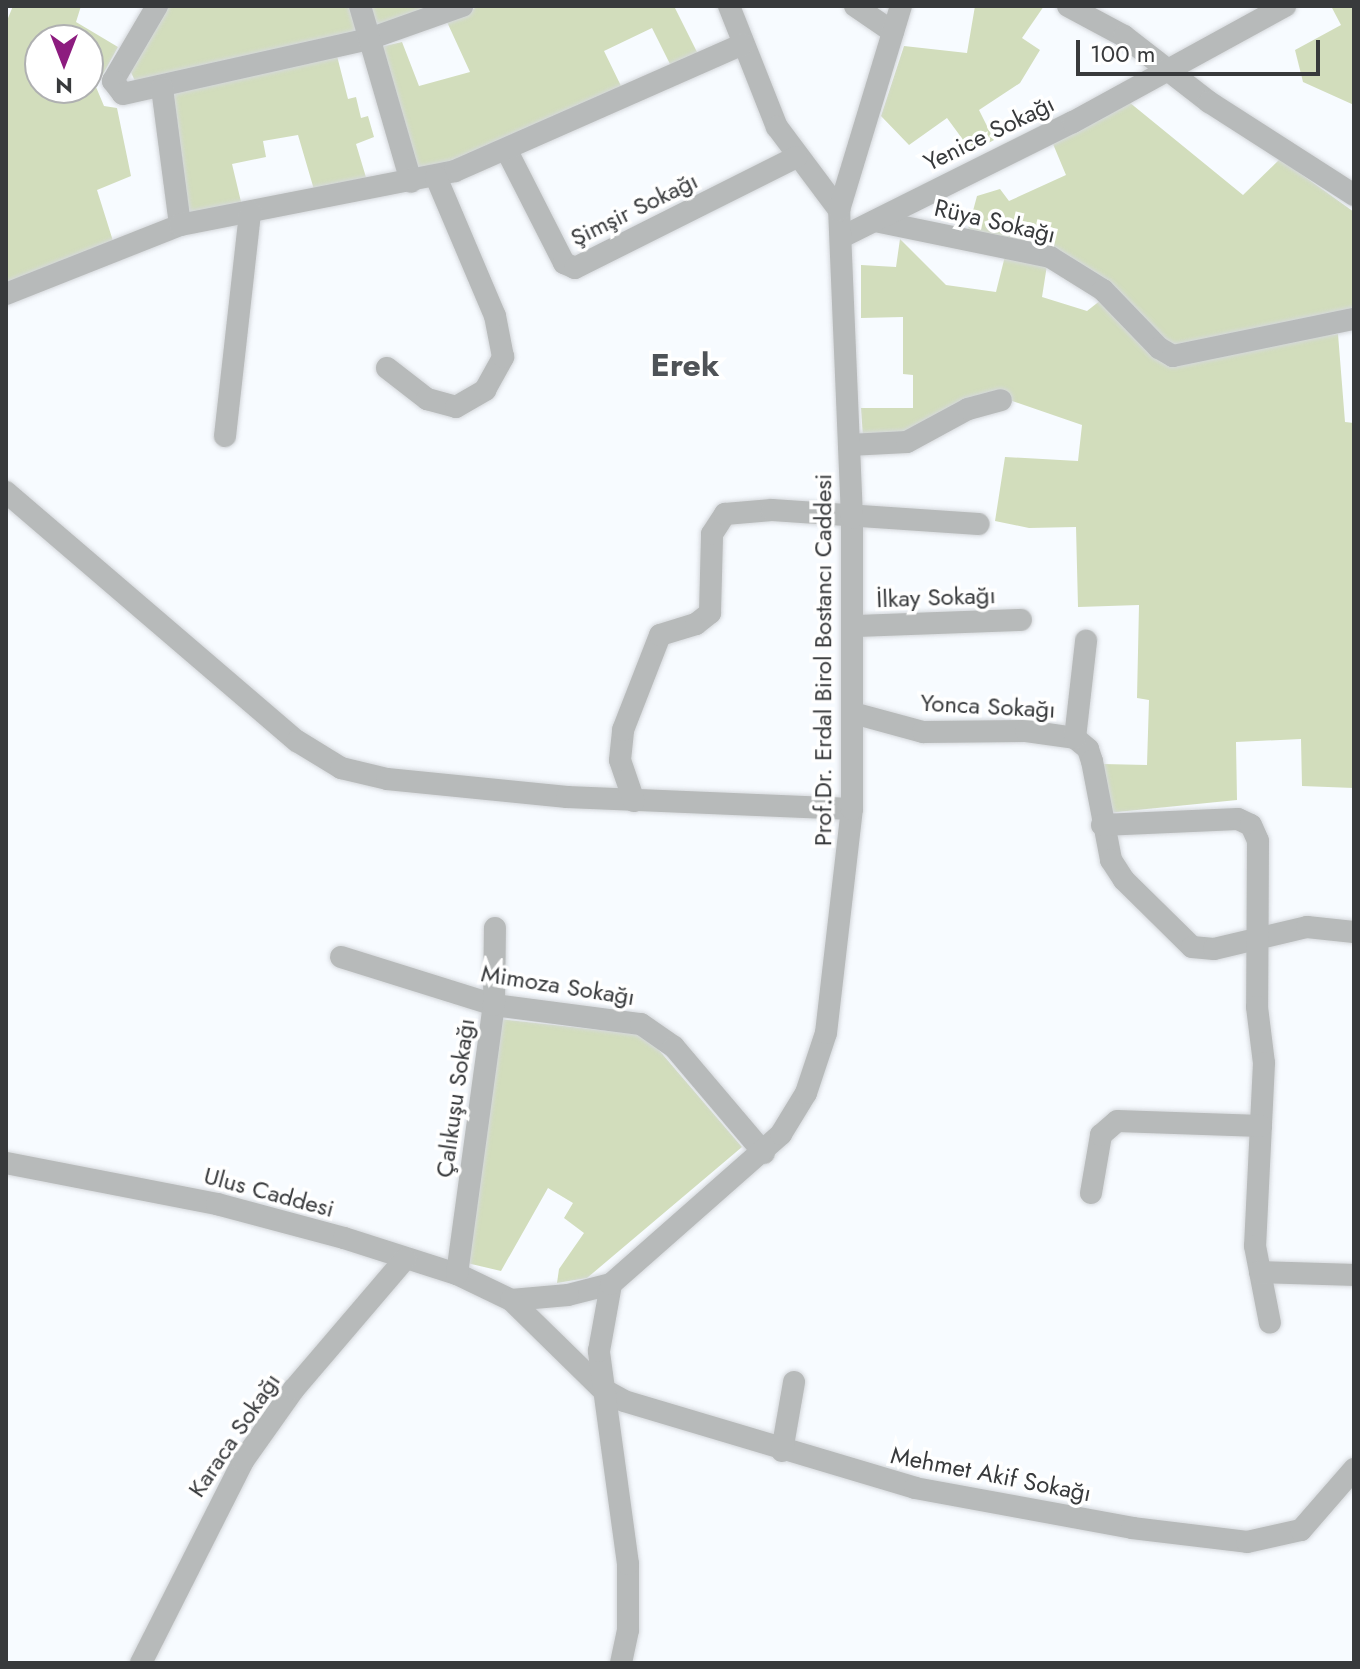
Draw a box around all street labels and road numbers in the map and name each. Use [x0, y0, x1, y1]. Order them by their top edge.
street label: Yenice Sokağı [919, 89, 1059, 177]
street label: Şimşir Sokağı [566, 166, 702, 252]
street label: Rüya Sokağı [932, 193, 1058, 249]
street label: Prof.Dr. Erdal Birol Bostancı Caddesi [809, 474, 837, 846]
street label: İlkay Sokağı [876, 581, 996, 613]
street label: Yonca Sokağı [920, 688, 1056, 724]
street label: Mimoza Sokağı [479, 959, 637, 1011]
street label: Çalıkuşu Sokağı [430, 1017, 480, 1179]
street label: Ulus Caddesi [201, 1161, 337, 1223]
street label: Karaca Sokağı [182, 1368, 286, 1502]
street label: Mehmet Akif Sokağı [888, 1440, 1094, 1508]

